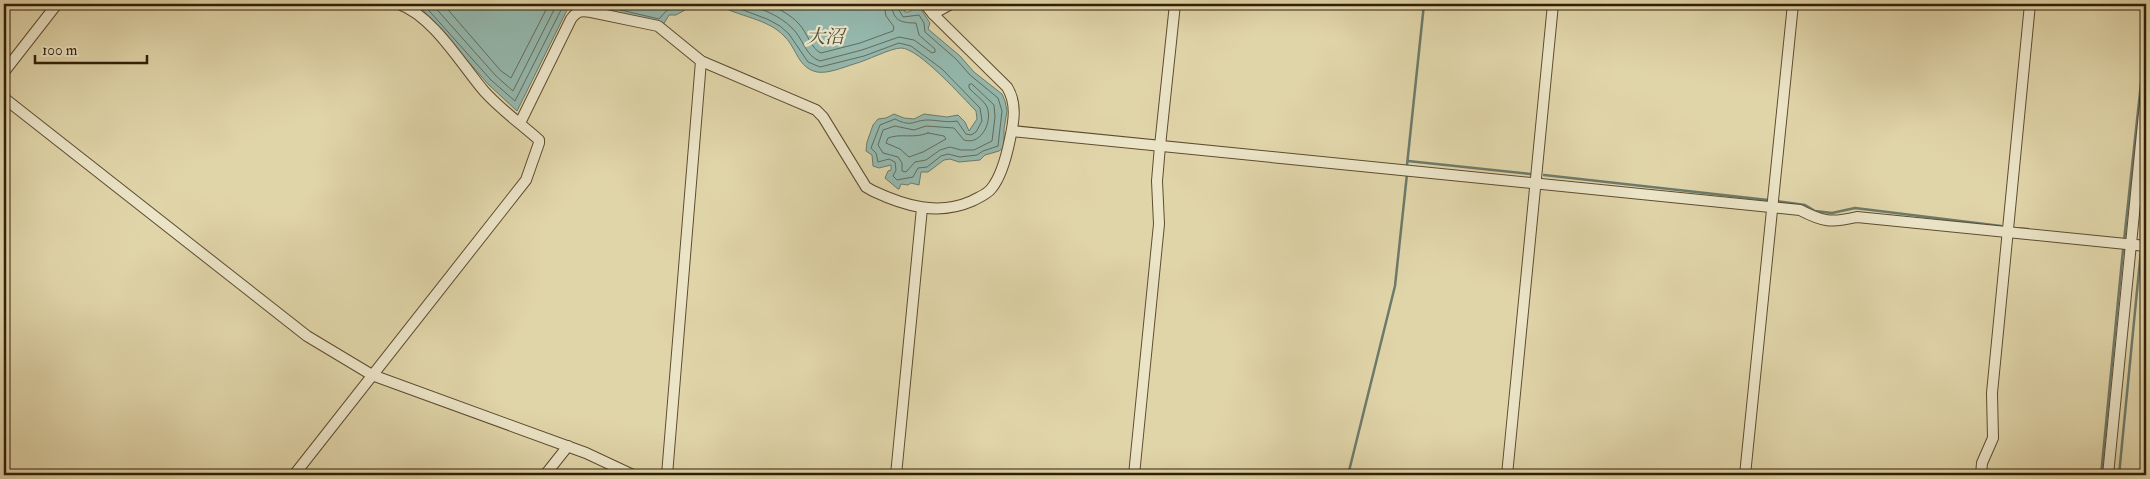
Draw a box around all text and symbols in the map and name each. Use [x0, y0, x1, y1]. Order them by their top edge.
water label: 大沼 [806, 25, 847, 49]
scale bar [35, 32, 148, 64]
text: 100 m [42, 41, 78, 60]

